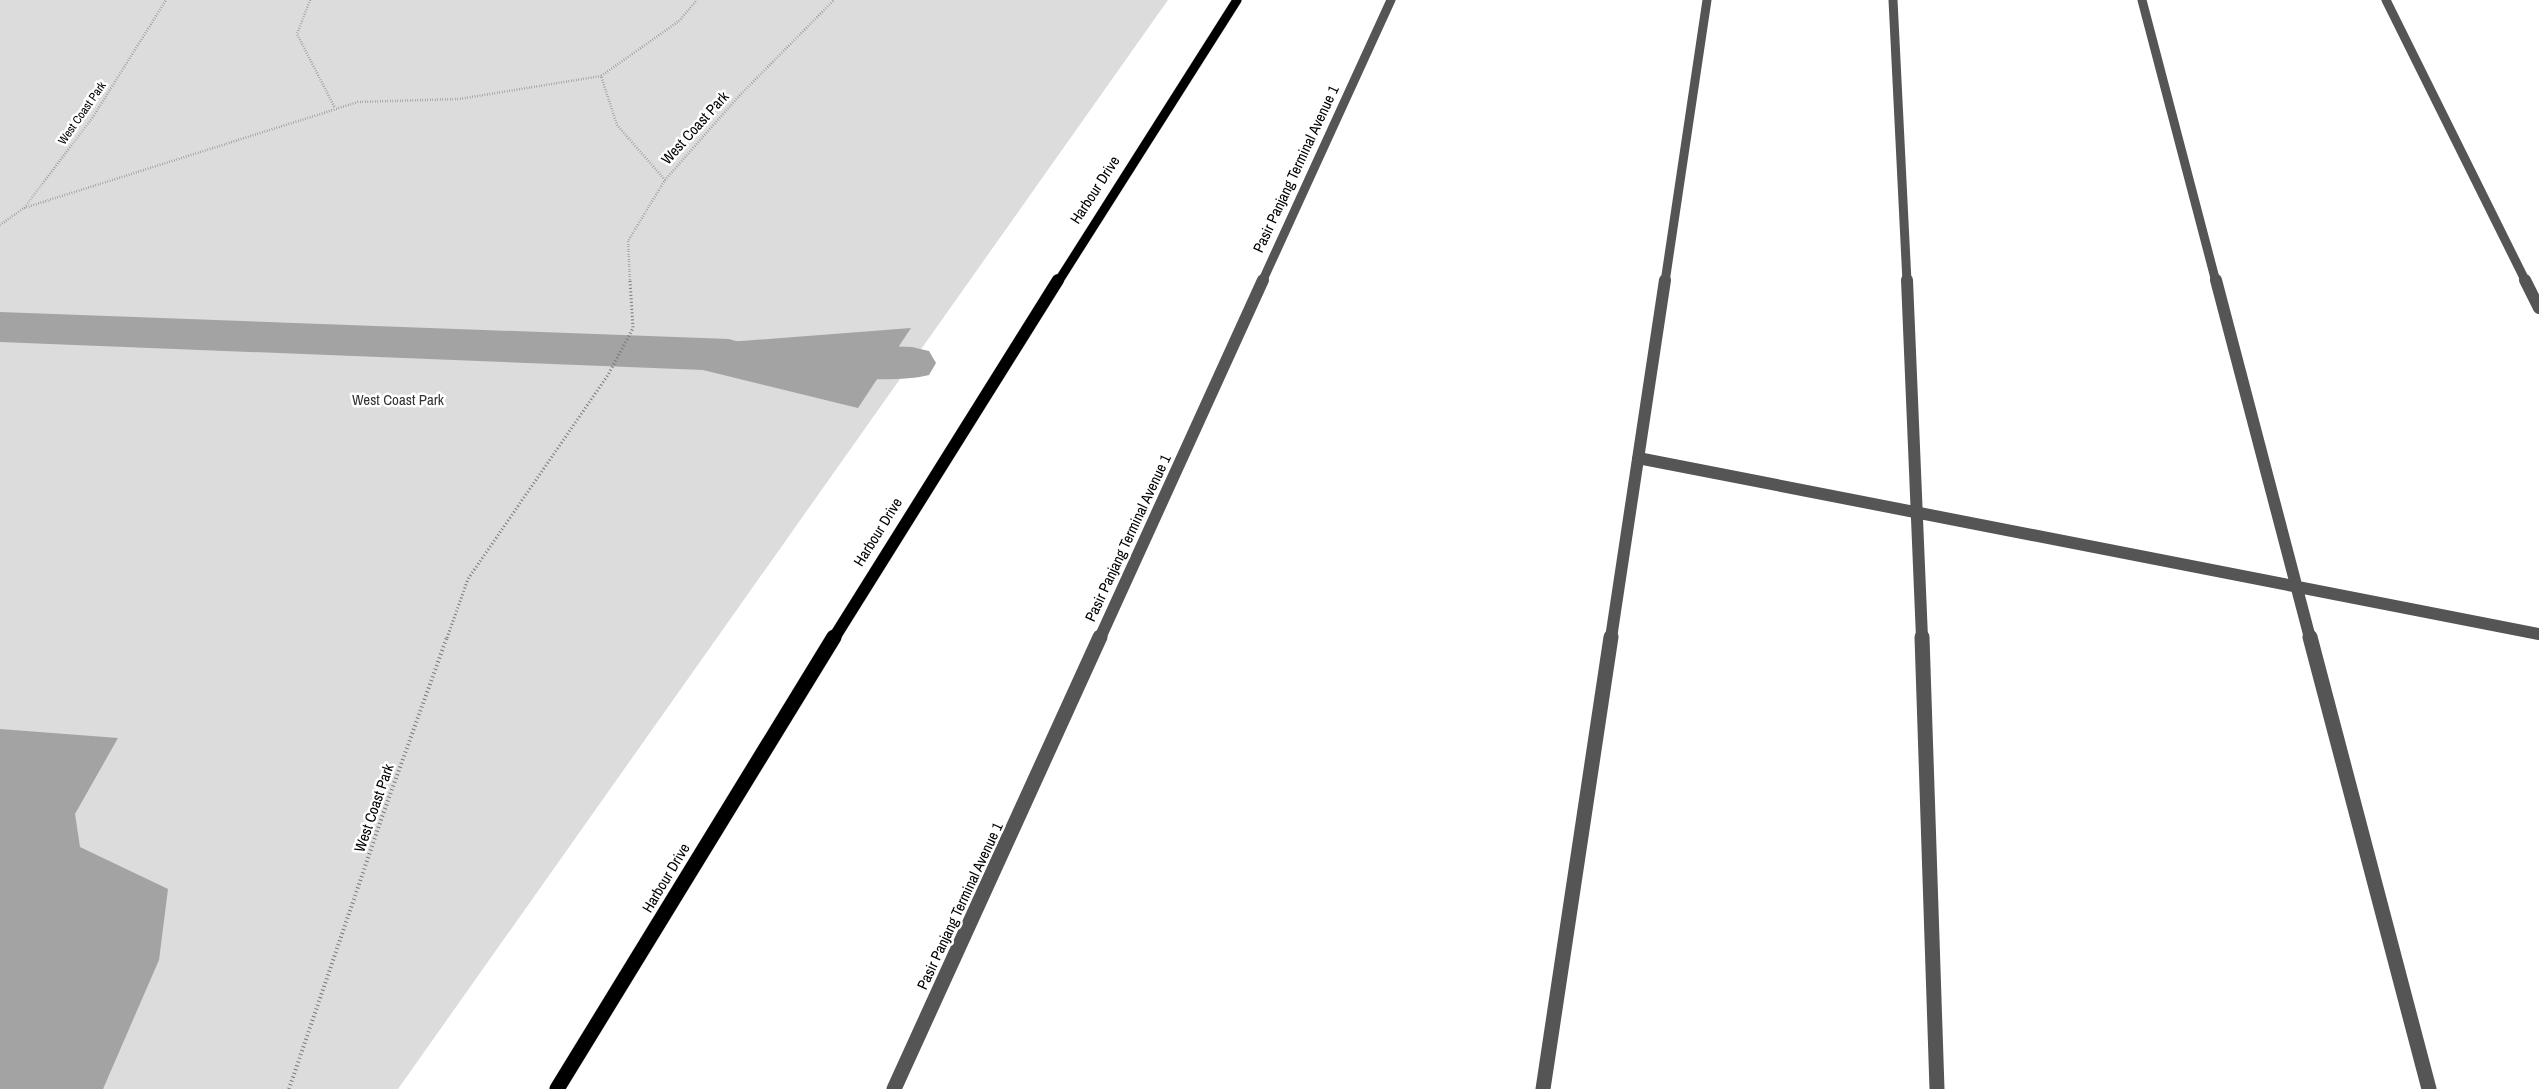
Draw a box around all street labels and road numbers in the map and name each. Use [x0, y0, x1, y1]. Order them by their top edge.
street label: West Coast Park [54, 78, 110, 148]
street label: Pasir Panjang Terminal Avenue 1 [1248, 82, 1344, 256]
street label: West Coast Park [656, 86, 734, 169]
street label: Harbour Drive [1065, 151, 1125, 228]
street label: Pasir Panjang Terminal Avenue 1 [1080, 451, 1176, 625]
street label: Harbour Drive [848, 493, 907, 570]
street label: West Coast Park [349, 760, 399, 855]
street label: Pasir Panjang Terminal Avenue 1 [912, 819, 1008, 993]
street label: Harbour Drive [637, 839, 695, 916]

